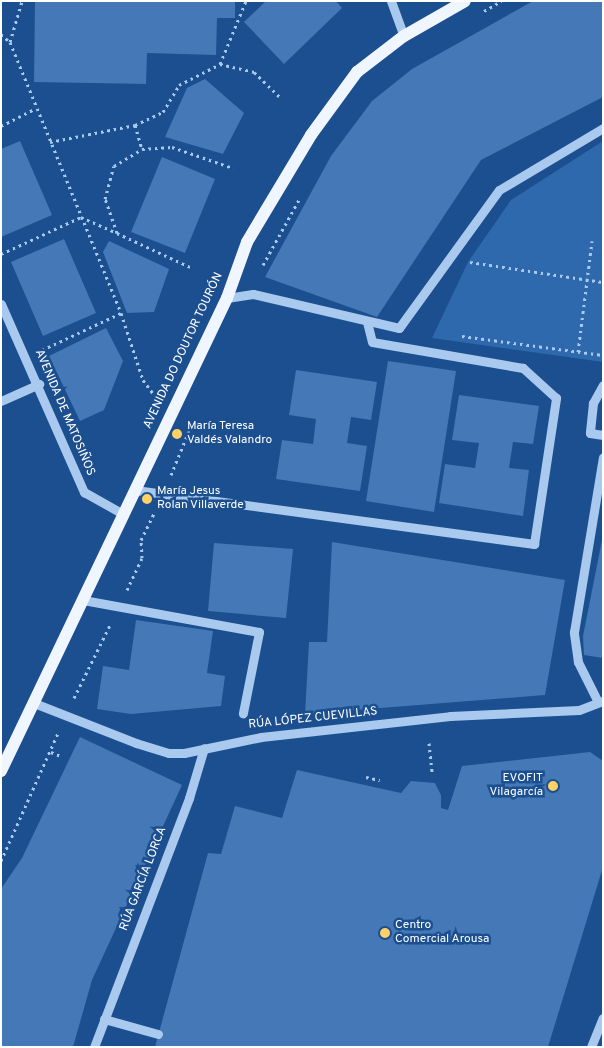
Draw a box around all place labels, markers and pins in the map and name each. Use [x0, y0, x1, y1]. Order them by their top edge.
place label: María Teresa Valdés Valandro [187, 420, 273, 448]
marker: María Teresa Valdés Valandro [171, 428, 183, 440]
place label: María Jesus Rolan Villaverde [157, 485, 244, 513]
marker: María Jesus Rolan Villaverde [141, 493, 153, 505]
place label: EVOFIT Vilagarcía [489, 772, 543, 800]
marker: EVOFIT Vilagarcía [547, 780, 559, 792]
place label: Centro Comercial Arousa [395, 919, 490, 947]
marker: Centro Comercial Arousa [379, 927, 391, 939]

